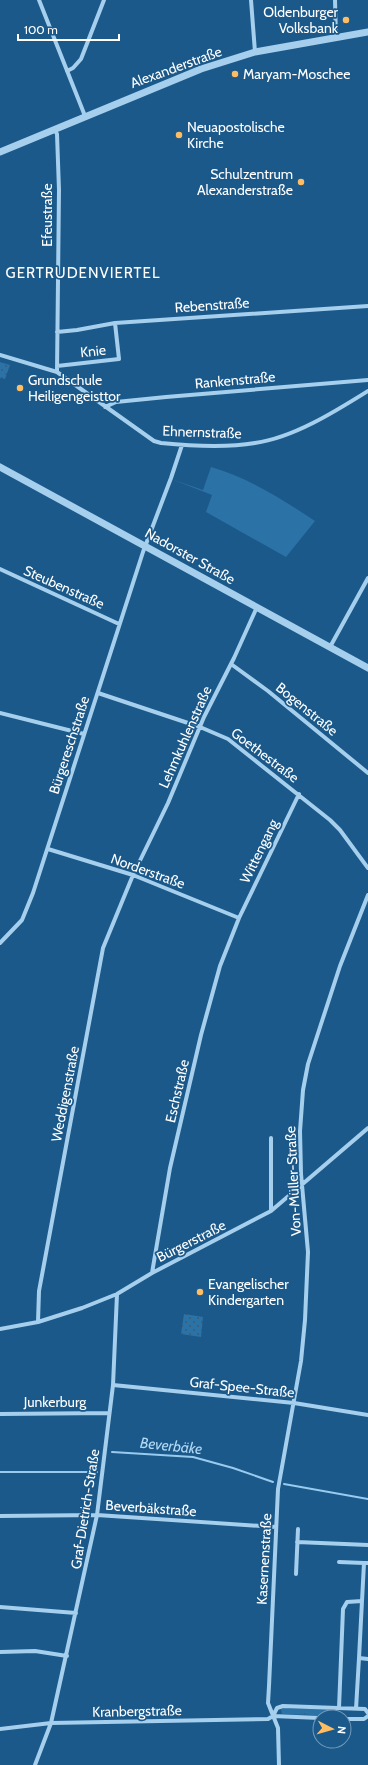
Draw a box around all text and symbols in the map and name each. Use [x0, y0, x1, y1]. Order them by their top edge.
place label: Oldenburger Volksbank [263, 3, 339, 37]
marker: Oldenburger Volksbank [341, 15, 351, 25]
scale bar [18, 16, 119, 42]
text: 100 m [24, 22, 58, 37]
street label: Alexanderstraße [128, 42, 224, 92]
place label: Maryam-Moschee [243, 65, 350, 83]
marker: Maryam-Moschee [230, 69, 240, 79]
place label: Neuapostolische Kirche [187, 118, 285, 152]
marker: Neuapostolische Kirche [174, 130, 184, 140]
place label: Schulzentrum Alexanderstraße [197, 165, 293, 199]
marker: Schulzentrum Alexanderstraße [296, 177, 306, 187]
street label: Efeustraße [38, 183, 56, 247]
district label: GERTRUDENVIERTEL [6, 264, 160, 282]
street label: Rebenstraße [174, 293, 250, 317]
street label: Knie [79, 341, 107, 361]
street label: Rankenstraße [194, 368, 276, 392]
place label: Grundschule Heiligengeisttor [28, 371, 121, 405]
marker: Grundschule Heiligengeisttor [15, 383, 25, 393]
street label: Ehnernstraße [162, 422, 242, 442]
street label: Nadorster Straße [142, 524, 238, 588]
street label: Steubenstraße [21, 561, 107, 613]
street label: Bogenstraße [272, 678, 342, 740]
street label: Lehmkuhlenstraße [154, 683, 216, 791]
street label: Bürgereschstraße [45, 694, 93, 796]
street label: Goethestraße [227, 724, 303, 786]
street label: Wittengang [236, 815, 283, 886]
street label: Norderstraße [108, 849, 188, 893]
street label: Weddigenstraße [47, 1045, 83, 1143]
street label: Eschstraße [161, 1058, 193, 1124]
street label: Von-Müller-Straße [281, 1126, 305, 1236]
street label: Bürgerstraße [153, 1216, 229, 1266]
place label: Evangelischer Kindergarten [208, 1275, 289, 1309]
marker: Evangelischer Kindergarten [195, 1287, 205, 1297]
street label: Graf-Spee-Straße [189, 1373, 295, 1401]
street label: Junkerburg [23, 1393, 87, 1411]
water label: Beverbäke [139, 1434, 203, 1458]
street label: Graf-Dietrich-Straße [67, 1448, 103, 1570]
street label: Beverbäkstraße [105, 1496, 197, 1520]
street label: Kasernenstraße [253, 1513, 275, 1605]
street label: Kranbergstraße [92, 1701, 182, 1721]
north arrow [312, 1709, 352, 1749]
text: N [335, 1725, 349, 1735]

